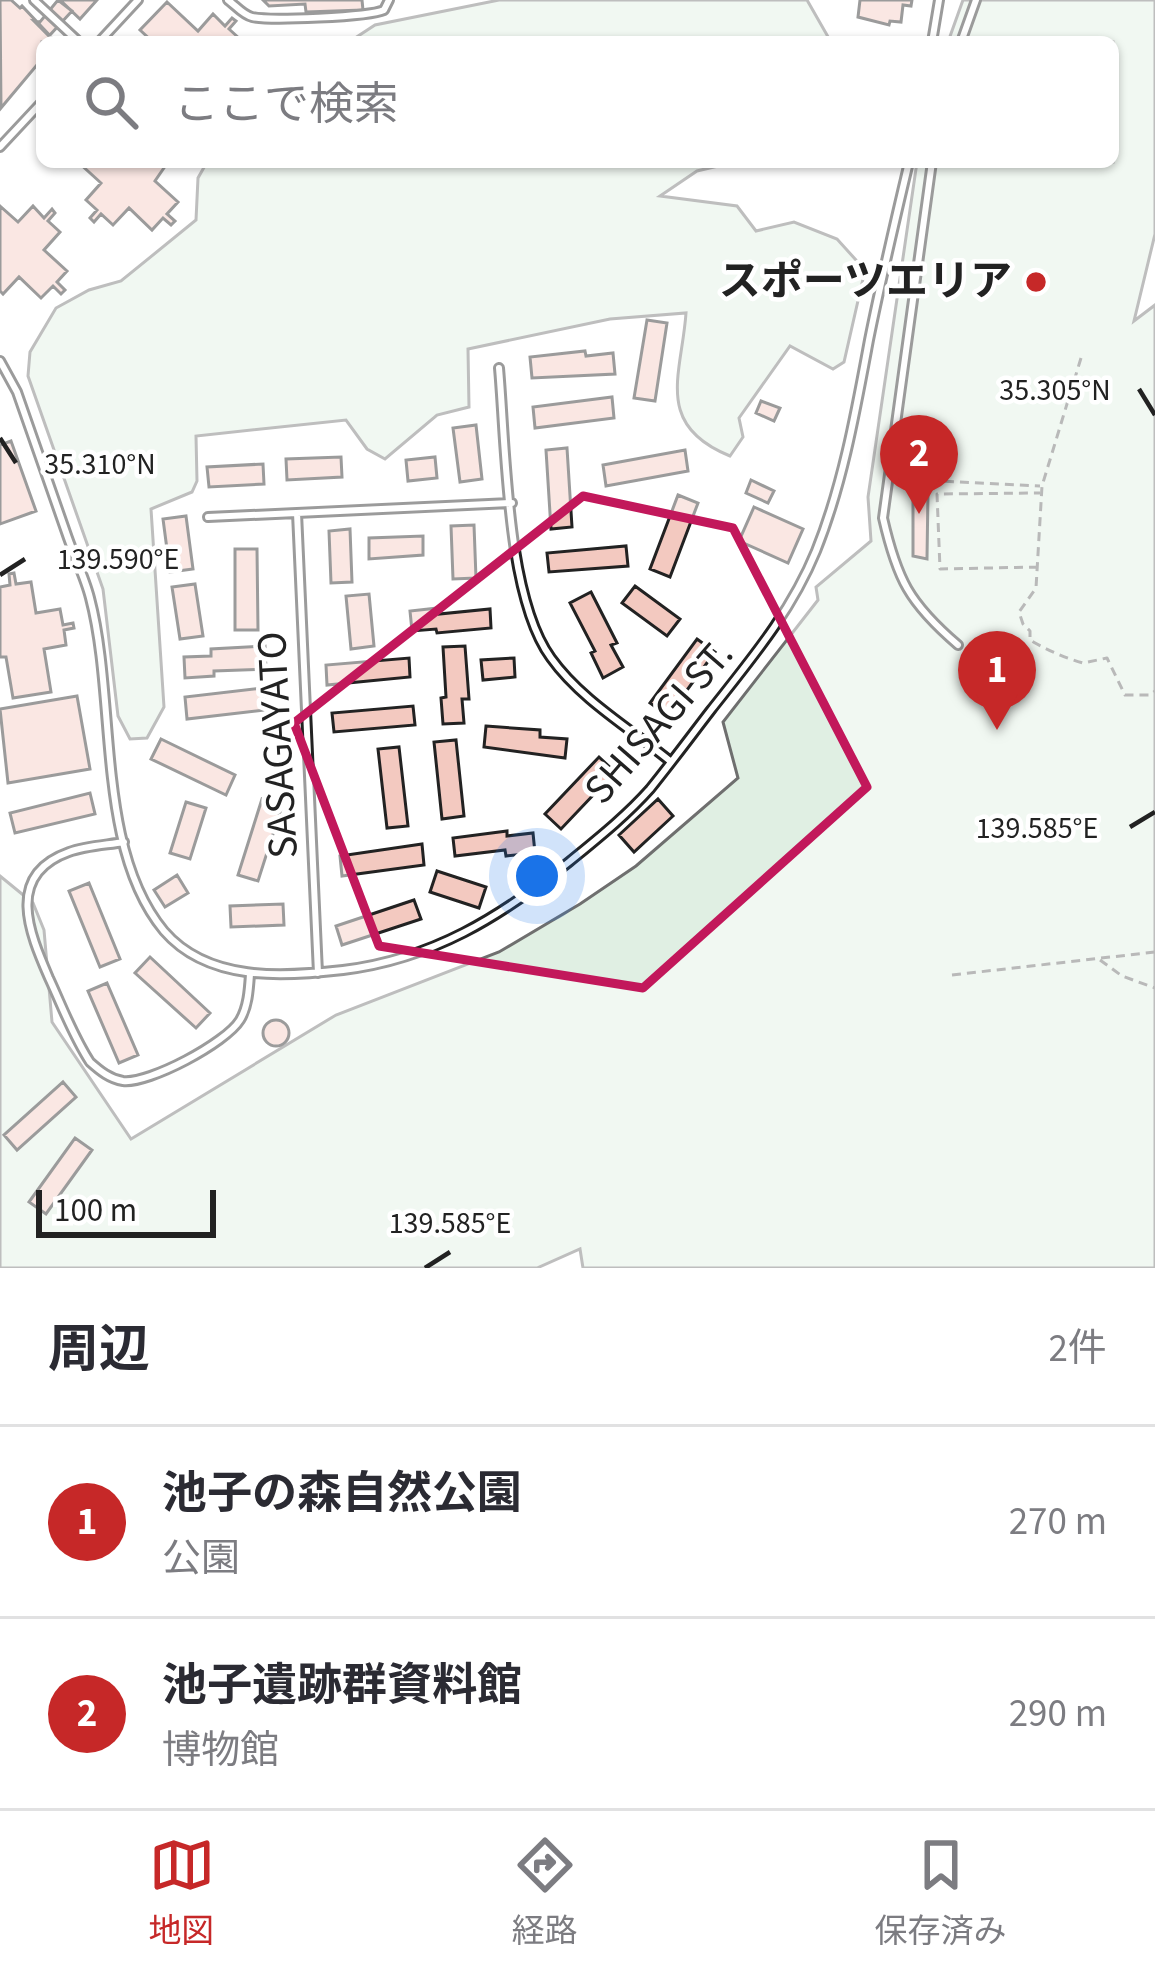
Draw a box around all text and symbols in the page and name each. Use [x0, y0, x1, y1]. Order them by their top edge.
search box [36, 36, 1119, 168]
icon: search [78, 69, 144, 135]
text: ここで検索 [174, 73, 399, 137]
place label: スポーツエリア [719, 252, 1012, 312]
marker: スポーツエリア [1023, 269, 1049, 295]
text: 35.305°N [999, 369, 1111, 412]
pin: 2 [880, 415, 958, 514]
text: 35.310°N [44, 443, 156, 486]
text: 139.590°E [57, 538, 179, 581]
street label: SHISAGI ST. [570, 626, 748, 818]
street label: SASAGAYATO [242, 630, 314, 860]
pin: 1 [958, 631, 1036, 730]
text: 139.585°E [976, 807, 1098, 850]
your location [507, 846, 567, 906]
scale bar [36, 1184, 216, 1237]
text: 100 m [54, 1187, 137, 1234]
text: 139.585°E [389, 1202, 511, 1245]
text: 周辺 [48, 1314, 150, 1386]
text: 2件 [1049, 1321, 1107, 1377]
text: 池子の森自然公園 [162, 1462, 522, 1526]
text: 1 [77, 1494, 97, 1550]
text: 270 m [1009, 1494, 1107, 1550]
text: 公園 [162, 1531, 240, 1587]
text: 池子遺跡群資料館 [162, 1654, 522, 1718]
text: 2 [77, 1686, 97, 1742]
text: 290 m [1009, 1686, 1107, 1742]
text: 博物館 [162, 1723, 279, 1779]
tab: 地図 [149, 1832, 215, 1955]
tab: 経路 [512, 1832, 578, 1955]
tab: 保存済み [875, 1832, 1007, 1955]

